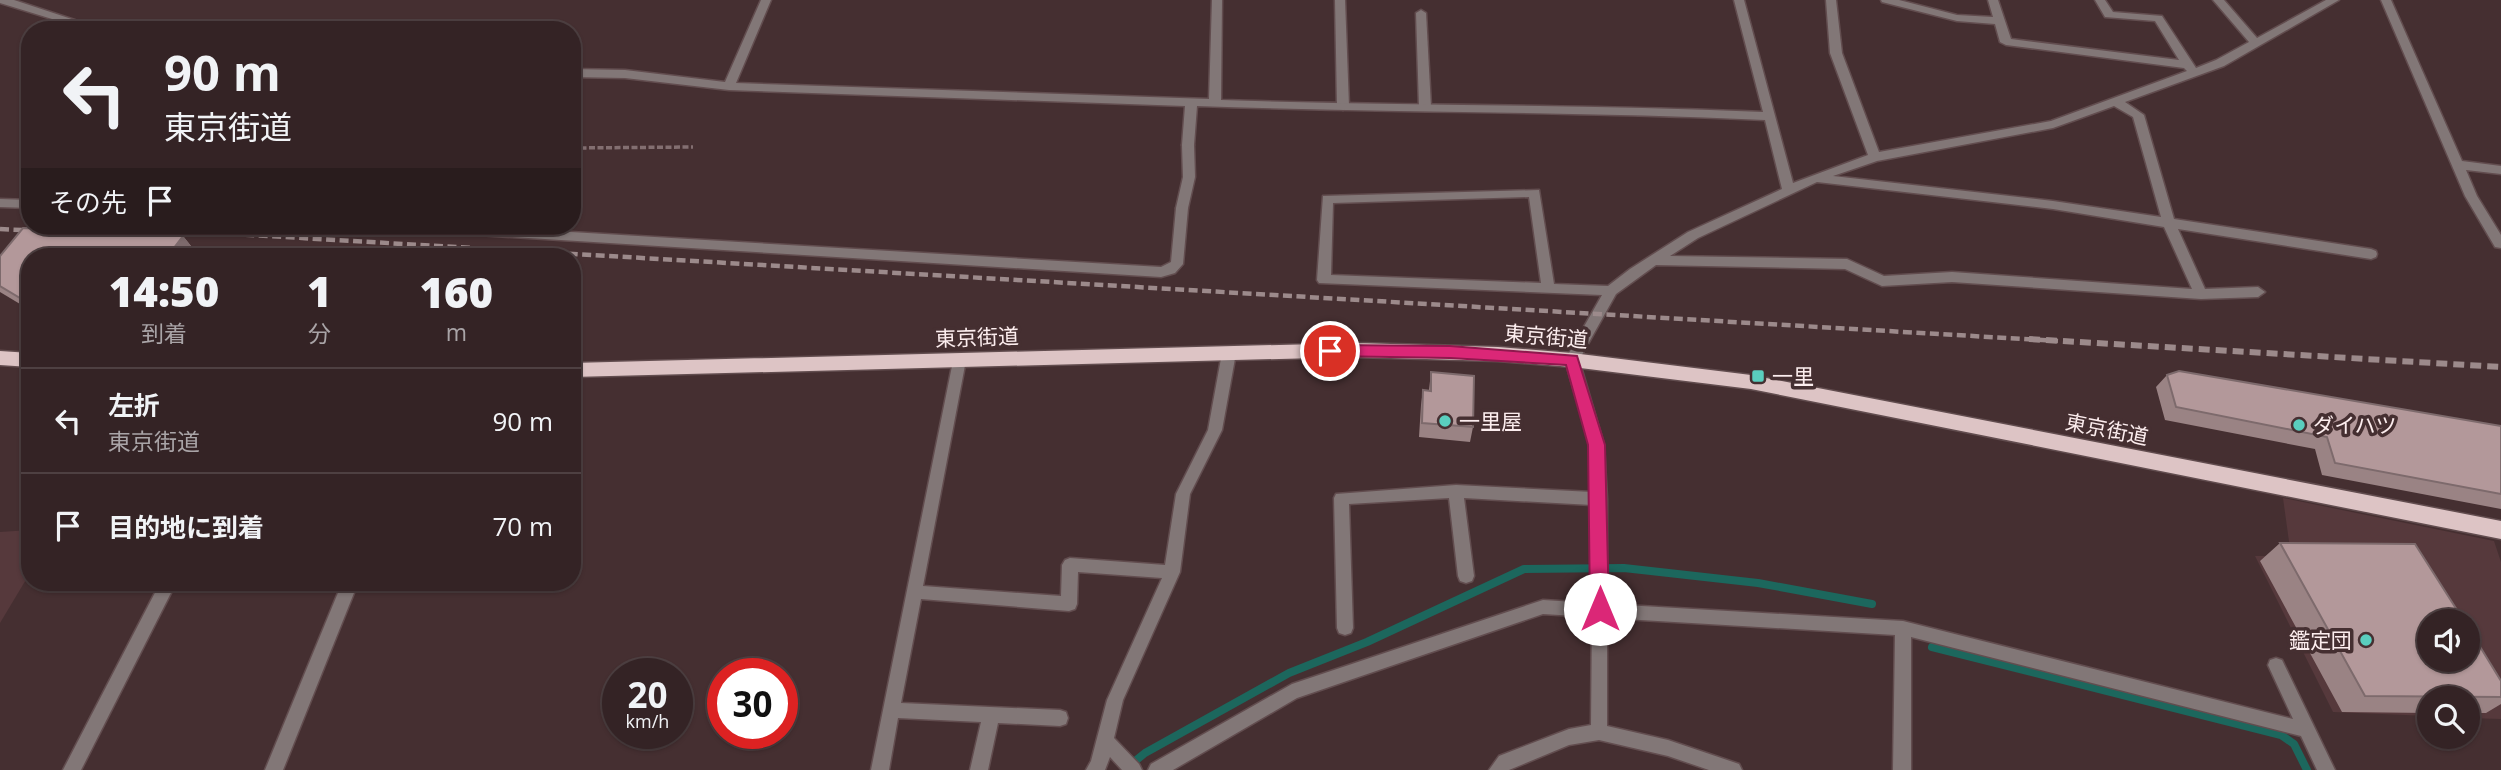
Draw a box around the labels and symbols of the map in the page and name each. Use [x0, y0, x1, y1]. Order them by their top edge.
street label: 東京街道 [1503, 318, 1589, 354]
pin [1300, 321, 1360, 381]
street label: 東京街道 [935, 322, 1019, 352]
place label: 一里 [1772, 362, 1814, 390]
marker: 一里 [1750, 368, 1766, 384]
place label: 一里屋 [1459, 407, 1522, 435]
street label: 東京街道 [2063, 407, 2151, 451]
place label: ダイハツ [2313, 411, 2397, 439]
marker: 一里屋 [1437, 413, 1453, 429]
marker: ダイハツ [2291, 417, 2307, 433]
position arrow [1563, 572, 1637, 646]
place label: 鑑定団 [2289, 626, 2352, 654]
marker: 鑑定団 [2358, 632, 2374, 648]
speed limit sign: 30 [707, 658, 798, 749]

